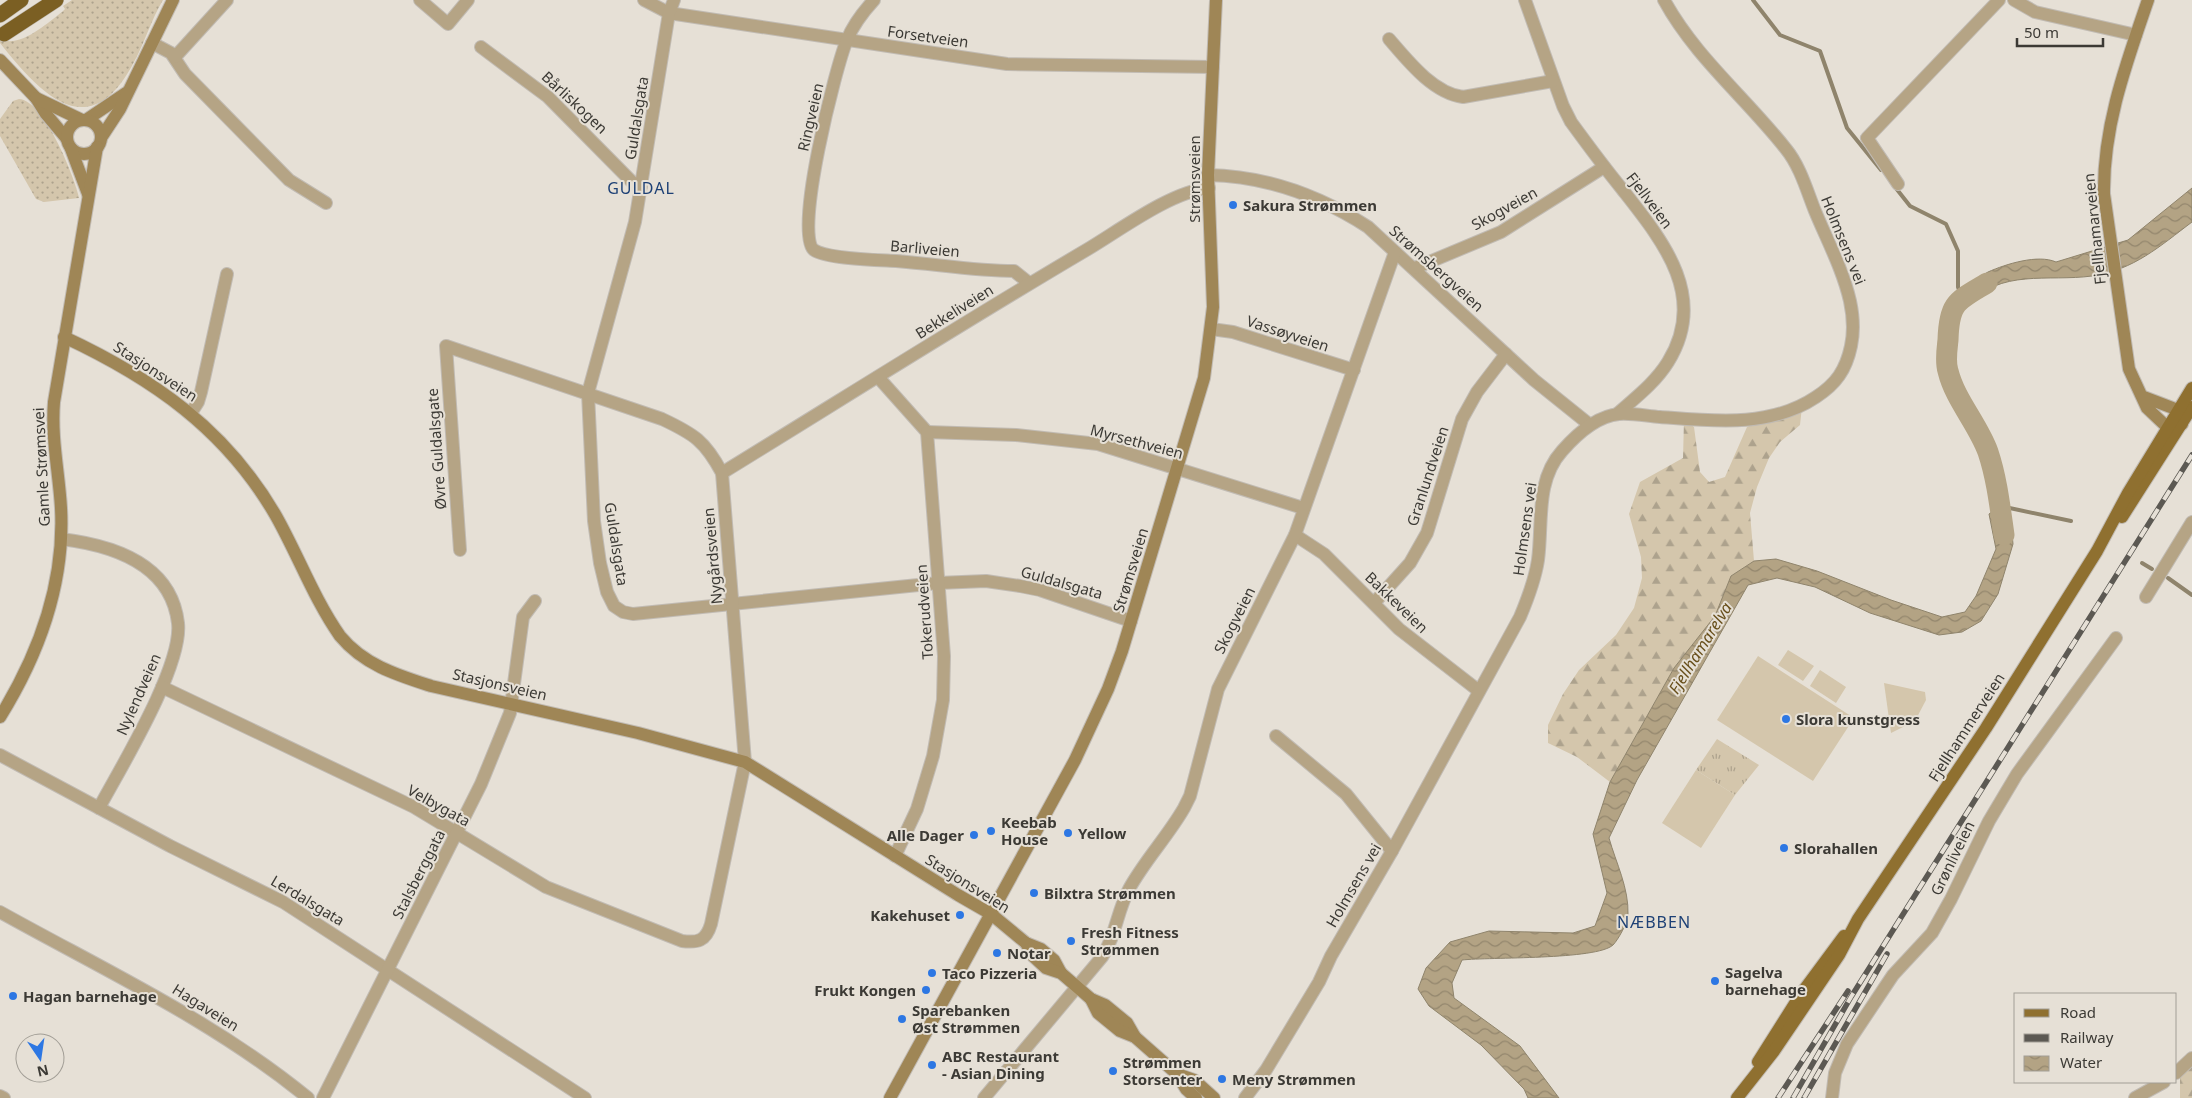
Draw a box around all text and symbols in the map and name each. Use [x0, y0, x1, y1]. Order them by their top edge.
scale bar [2017, 15, 2103, 47]
street label: Forsetveien [886, 20, 970, 52]
text: 50 m [2024, 22, 2059, 42]
street label: Bårliskogen [538, 66, 612, 138]
street label: Guldalsgata [620, 75, 652, 161]
street label: Ringveien [792, 81, 828, 153]
street label: Strømsveien [1184, 135, 1204, 223]
street label: Fjellveien [1622, 168, 1678, 232]
street label: Fjellhamarveien [2078, 172, 2110, 286]
district label: GULDAL [607, 177, 675, 199]
street label: Skogveien [1468, 182, 1540, 234]
street label: Holmsens vei [1817, 193, 1871, 287]
place label: Sakura Strømmen [1243, 195, 1377, 215]
marker: Sakura Strømmen [1227, 199, 1239, 211]
street label: Strømsbergveien [1386, 220, 1488, 316]
street label: Barliveien [889, 235, 961, 261]
street label: Bekkeliveien [911, 279, 997, 343]
street label: Vassøyveien [1244, 310, 1332, 356]
street label: Stasjonsveien [110, 336, 202, 406]
street label: Øvre Guldalsgate [422, 388, 450, 510]
street label: Gamle Strømsvei [28, 407, 54, 527]
street label: Myrsethveien [1088, 419, 1186, 463]
street label: Granlundveien [1401, 424, 1453, 528]
street label: Holmsens vei [1508, 481, 1540, 577]
street label: Guldalsgata [601, 501, 633, 587]
street label: Nygårdsveien [698, 507, 726, 605]
street label: Strømsveien [1108, 525, 1152, 615]
street label: Guldalsgata [1019, 561, 1105, 603]
street label: Tokerudveien [911, 564, 937, 660]
street label: Bakkeveien [1361, 567, 1433, 637]
street label: Skogveien [1209, 583, 1259, 657]
water label: Fjellhamarelva [1663, 598, 1737, 698]
street label: Nylendveien [111, 650, 165, 738]
street label: Stasjonsveien [451, 663, 549, 705]
street label: Fjellhammerveien [1923, 669, 2009, 785]
place label: Slora kunstgress [1796, 709, 1920, 729]
marker: Slora kunstgress [1780, 713, 1792, 725]
street label: Velbygata [404, 780, 474, 830]
place label: Keebab House [1001, 812, 1057, 849]
street label: Grønliveien [1925, 817, 1979, 899]
place label: Yellow [1078, 823, 1127, 843]
place label: Alle Dager [887, 825, 964, 845]
marker: Keebab House [985, 825, 997, 837]
street label: Stalsberggata [387, 826, 449, 922]
marker: Yellow [1062, 827, 1074, 839]
marker: Alle Dager [968, 829, 980, 841]
place label: Slorahallen [1794, 838, 1878, 858]
street label: Holmsens vei [1321, 839, 1385, 931]
marker: Slorahallen [1778, 842, 1790, 854]
street label: Stasjonsveien [922, 849, 1014, 917]
street label: Lerdalsgata [268, 870, 348, 930]
place label: Bilxtra Strømmen [1044, 883, 1176, 903]
marker: Bilxtra Strømmen [1028, 887, 1040, 899]
place label: Kakehuset [870, 905, 950, 925]
marker: Kakehuset [954, 909, 966, 921]
district label: NÆBBEN [1617, 911, 1691, 933]
place label: Fresh Fitness Strømmen [1081, 922, 1179, 959]
marker: Fresh Fitness Strømmen [1065, 935, 1077, 947]
place label: Notar [1007, 943, 1051, 963]
marker: Notar [991, 947, 1003, 959]
place label: Sagelva barnehage [1725, 962, 1806, 999]
place label: Taco Pizzeria [942, 963, 1037, 983]
marker: Taco Pizzeria [926, 967, 938, 979]
marker: Sagelva barnehage [1709, 975, 1721, 987]
street label: Hagaveien [169, 979, 243, 1035]
place label: Frukt Kongen [814, 980, 916, 1000]
marker: Frukt Kongen [920, 984, 932, 996]
place label: Hagan barnehage [23, 986, 157, 1006]
marker: Hagan barnehage [7, 990, 19, 1002]
legend [2014, 993, 2177, 1083]
place label: Sparebanken Øst Strømmen [912, 1000, 1020, 1037]
text: Road [2060, 1002, 2096, 1022]
marker: Sparebanken Øst Strømmen [896, 1013, 908, 1025]
text: Railway [2060, 1027, 2114, 1047]
north arrow [15, 1033, 65, 1083]
place label: ABC Restaurant - Asian Dining [942, 1046, 1060, 1083]
place label: Strømmen Storsenter [1123, 1052, 1203, 1089]
text: Water [2060, 1052, 2102, 1072]
marker: ABC Restaurant - Asian Dining [926, 1059, 938, 1071]
text: N [35, 1061, 51, 1082]
marker: Strømmen Storsenter [1107, 1065, 1119, 1077]
place label: Meny Strømmen [1232, 1069, 1356, 1089]
marker: Meny Strømmen [1216, 1073, 1228, 1085]

